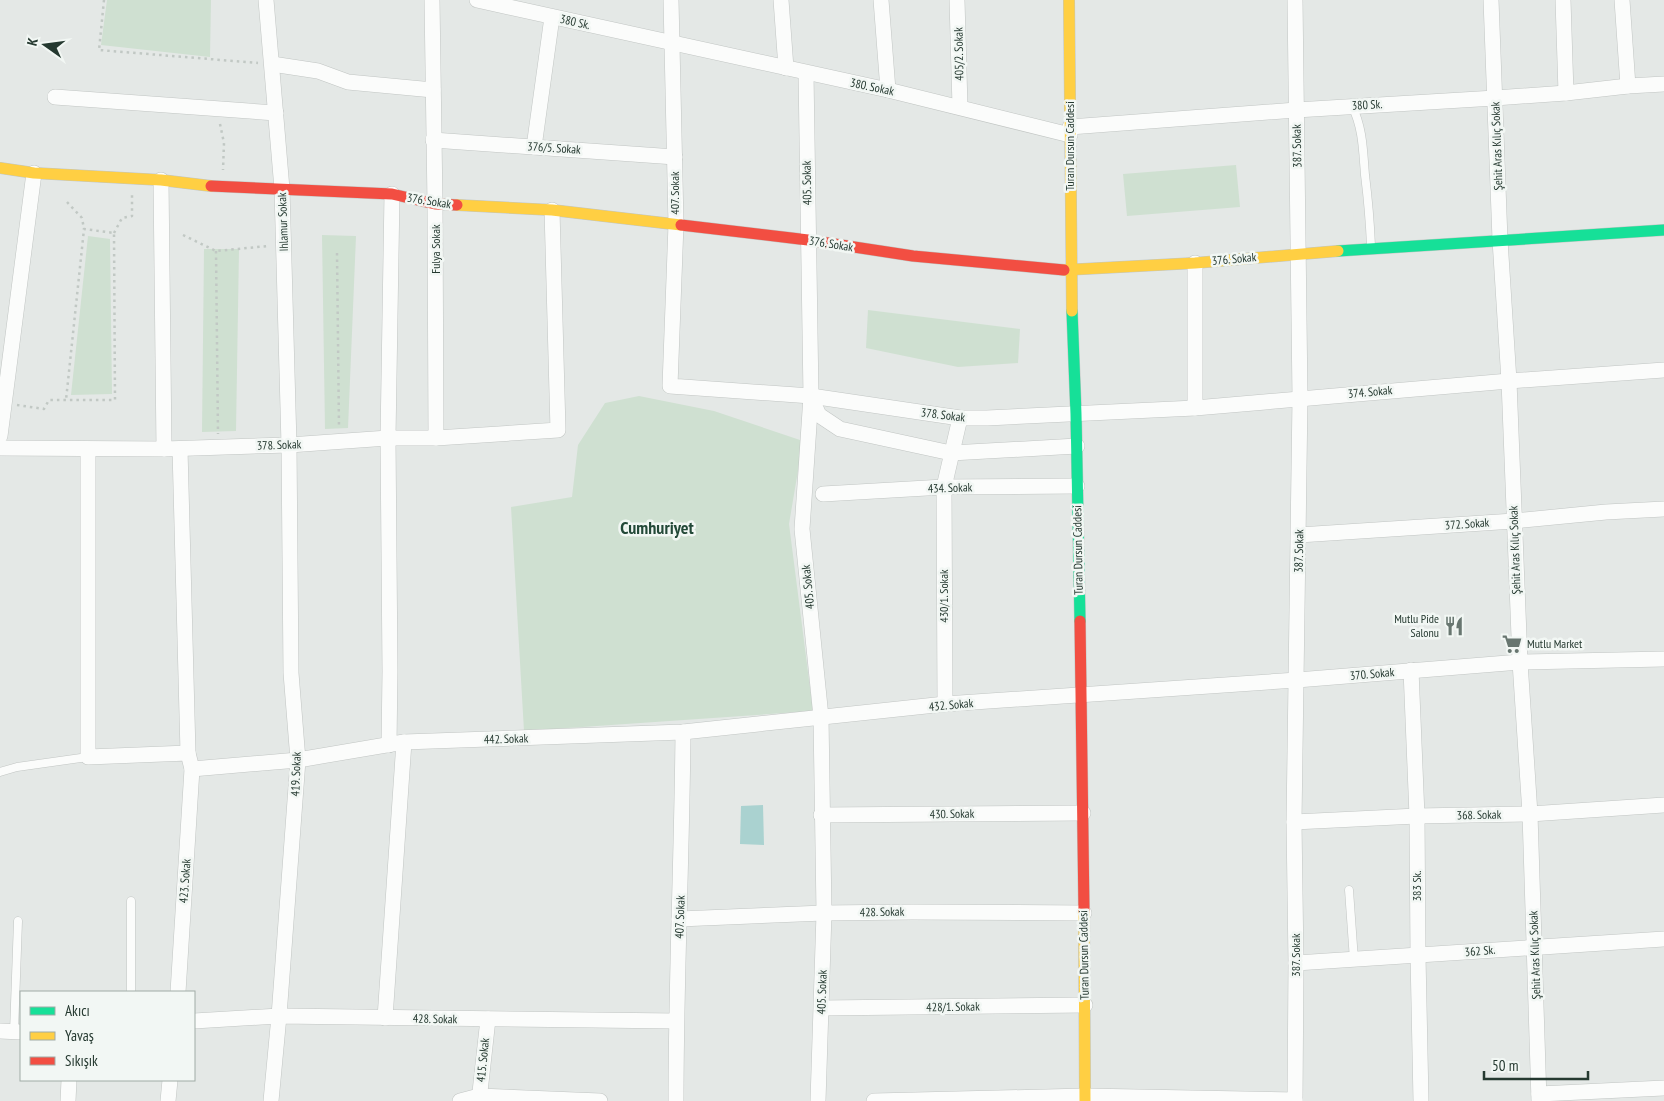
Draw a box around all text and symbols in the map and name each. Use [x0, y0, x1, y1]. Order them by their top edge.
street label: 380 Sk. [558, 11, 592, 32]
north arrow [20, 20, 70, 70]
street label: 405/2. Sokak [951, 27, 966, 81]
text: K [23, 35, 42, 48]
street label: 380. Sokak [849, 75, 896, 99]
street label: 380 Sk. [1351, 96, 1383, 113]
street label: Turan Dursun Caddesi [1062, 101, 1077, 191]
street label: Şehit Aras Kılıç Sokak [1487, 101, 1506, 191]
street label: 387. Sokak [1289, 124, 1304, 168]
street label: 376/5. Sokak [527, 138, 582, 157]
street label: 405. Sokak [799, 160, 814, 205]
street label: 407. Sokak [667, 171, 682, 215]
street label: 376. Sokak [406, 190, 453, 211]
street label: Ihlamur Sokak [274, 192, 291, 252]
street label: Fulya Sokak [428, 224, 443, 274]
street label: 376. Sokak [808, 233, 855, 254]
street label: 376. Sokak [1211, 249, 1257, 268]
street label: 374. Sokak [1347, 382, 1393, 401]
street label: 378. Sokak [920, 404, 966, 425]
street label: 378. Sokak [256, 436, 302, 453]
street label: 434. Sokak [927, 479, 973, 496]
street label: Turan Dursun Caddesi [1069, 505, 1086, 595]
street label: Şehit Aras Kılıç Sokak [1505, 505, 1524, 595]
street label: 372. Sokak [1444, 514, 1490, 533]
district label: Cumhuriyet [620, 516, 695, 539]
street label: 387. Sokak [1291, 529, 1306, 573]
street label: 405. Sokak [798, 564, 817, 610]
street label: 430/1. Sokak [936, 569, 951, 623]
place label: Mutlu Pide Salonu [1394, 611, 1439, 640]
restaurant icon: Mutlu Pide Salonu [1443, 615, 1465, 637]
supermarket icon: Mutlu Market [1501, 633, 1523, 655]
place label: Mutlu Market [1527, 636, 1583, 651]
street label: 370. Sokak [1349, 664, 1395, 683]
street label: 432. Sokak [928, 695, 974, 714]
street label: 442. Sokak [483, 730, 529, 747]
street label: 419. Sokak [287, 751, 304, 796]
street label: 430. Sokak [930, 806, 975, 821]
street label: 368. Sokak [1457, 807, 1502, 822]
street label: 423. Sokak [175, 858, 194, 904]
street label: 383 Sk. [1409, 871, 1424, 901]
street label: 407. Sokak [671, 895, 688, 939]
street label: 428. Sokak [860, 904, 905, 919]
street label: Turan Dursun Caddesi [1075, 910, 1092, 1000]
street label: Şehit Aras Kılıç Sokak [1525, 910, 1544, 1000]
street label: 387. Sokak [1288, 933, 1303, 977]
street label: 362 Sk. [1464, 942, 1496, 959]
street label: 405. Sokak [813, 969, 830, 1014]
legend [20, 991, 195, 1081]
street label: 428/1. Sokak [926, 999, 980, 1014]
text: Akıcı [65, 1001, 90, 1020]
street label: 428. Sokak [413, 1011, 458, 1026]
text: Yavaş [65, 1026, 94, 1045]
street label: 415. Sokak [473, 1037, 492, 1083]
scale bar [1484, 1048, 1588, 1080]
text: Sıkışık [65, 1051, 98, 1070]
text: 50 m [1492, 1056, 1518, 1075]

